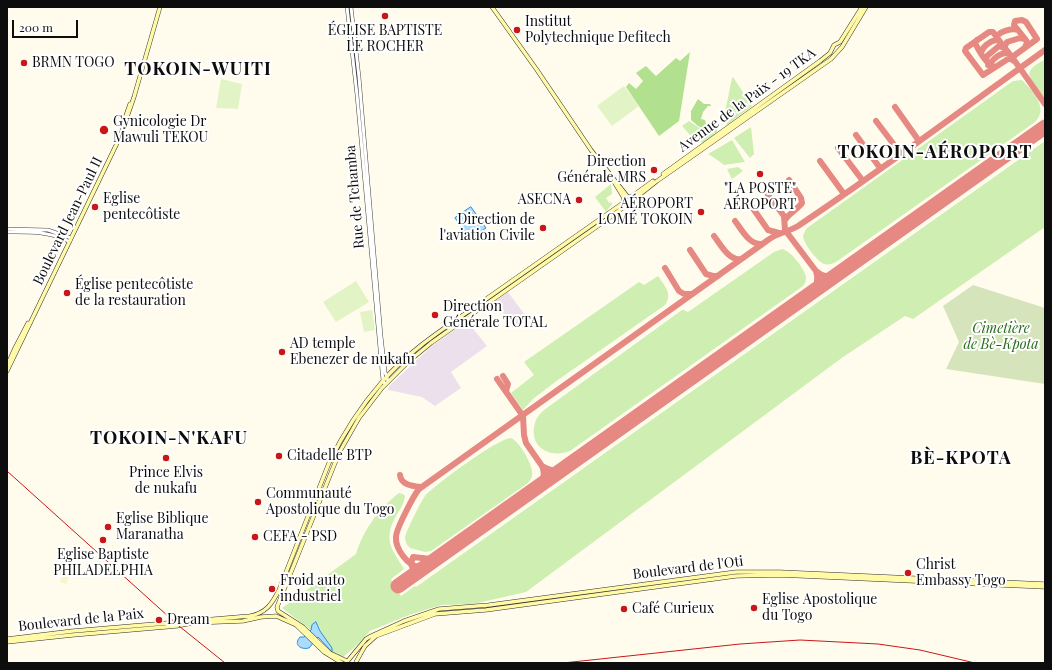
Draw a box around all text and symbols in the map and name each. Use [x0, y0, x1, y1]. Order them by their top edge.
marker: ÉGLISE BAPTISTE LE ROCHER [380, 11, 390, 21]
scale bar [14, 12, 80, 38]
place label: Institut Polytechnique Defitech [525, 14, 671, 46]
text: 200 m [19, 19, 53, 35]
place label: ÉGLISE BAPTISTE LE ROCHER [328, 23, 442, 56]
marker: Institut Polytechnique Defitech [512, 25, 522, 35]
street label: Avenue de la Paix - 19 TKA [675, 45, 819, 155]
place label: BRMN TOGO [32, 55, 115, 71]
marker: BRMN TOGO [19, 58, 29, 68]
district label: TOKOIN-WUITI [124, 58, 272, 80]
place label: Gynicologie Dr Mawuli TEKOU [113, 114, 208, 146]
marker: Gynicologie Dr Mawuli TEKOU [98, 124, 110, 136]
district label: TOKOIN-AÉROPORT [837, 141, 1033, 163]
street label: Rue de Tchamba [342, 145, 368, 249]
street label: Boulevard Jean-Paul II [30, 154, 106, 288]
place label: Direction Générale MRS [557, 154, 646, 186]
marker: Direction Générale MRS [649, 165, 659, 175]
marker: "LA POSTE" AÉROPORT [755, 169, 765, 179]
place label: "LA POSTE" AÉROPORT [724, 181, 796, 214]
place label: Eglise pentecôtiste [103, 191, 180, 224]
place label: ASECNA [518, 192, 571, 208]
marker: ASECNA [574, 195, 584, 205]
place label: AÉROPORT LOMÉ TOKOIN [598, 196, 693, 228]
marker: Eglise pentecôtiste [90, 202, 100, 212]
marker: AÉROPORT LOMÉ TOKOIN [696, 207, 706, 217]
place label: Direction de l'aviation Civile [439, 212, 535, 244]
marker: Direction de l'aviation Civile [538, 223, 548, 233]
place label: Église pentecôtiste de la restauration [75, 277, 193, 310]
marker: Église pentecôtiste de la restauration [62, 288, 72, 298]
place label: Direction Générale TOTAL [443, 299, 547, 332]
marker: Direction Générale TOTAL [430, 310, 440, 320]
park label: Cimetière de Bè-Kpota [963, 321, 1039, 354]
place label: AD temple Ebenezer de nukafu [290, 336, 415, 368]
marker: AD temple Ebenezer de nukafu [277, 347, 287, 357]
district label: TOKOIN-N'KAFU [90, 427, 248, 449]
district label: BÈ-KPOTA [910, 447, 1012, 469]
place label: Citadelle BTP [287, 448, 372, 464]
marker: Citadelle BTP [274, 451, 284, 461]
marker: Prince Elvis de nukafu [161, 453, 171, 463]
place label: Prince Elvis de nukafu [129, 465, 203, 498]
place label: Communauté Apostolique du Togo [266, 486, 395, 518]
marker: Communauté Apostolique du Togo [253, 497, 263, 507]
place label: Eglise Biblique Maranatha [116, 511, 209, 544]
marker: Eglise Biblique Maranatha [103, 522, 113, 532]
place label: CEFA - PSD [263, 529, 337, 545]
marker: CEFA - PSD [250, 532, 260, 542]
marker: Eglise Baptiste PHILADELPHIA [98, 535, 108, 545]
place label: Eglise Baptiste PHILADELPHIA [53, 547, 153, 580]
street label: Boulevard de l'Oti [632, 553, 744, 583]
place label: Christ Embassy Togo [916, 557, 1006, 590]
marker: Christ Embassy Togo [903, 568, 913, 578]
place label: Froid auto industriel [280, 573, 345, 606]
marker: Froid auto industriel [267, 584, 277, 594]
place label: Eglise Apostolique du Togo [762, 592, 877, 624]
place label: Café Curieux [632, 601, 714, 617]
marker: Eglise Apostolique du Togo [749, 603, 759, 613]
marker: Café Curieux [619, 604, 629, 614]
street label: Boulevard de la Paix [17, 605, 145, 635]
place label: Dream [167, 612, 210, 628]
marker: Dream [154, 615, 164, 625]

